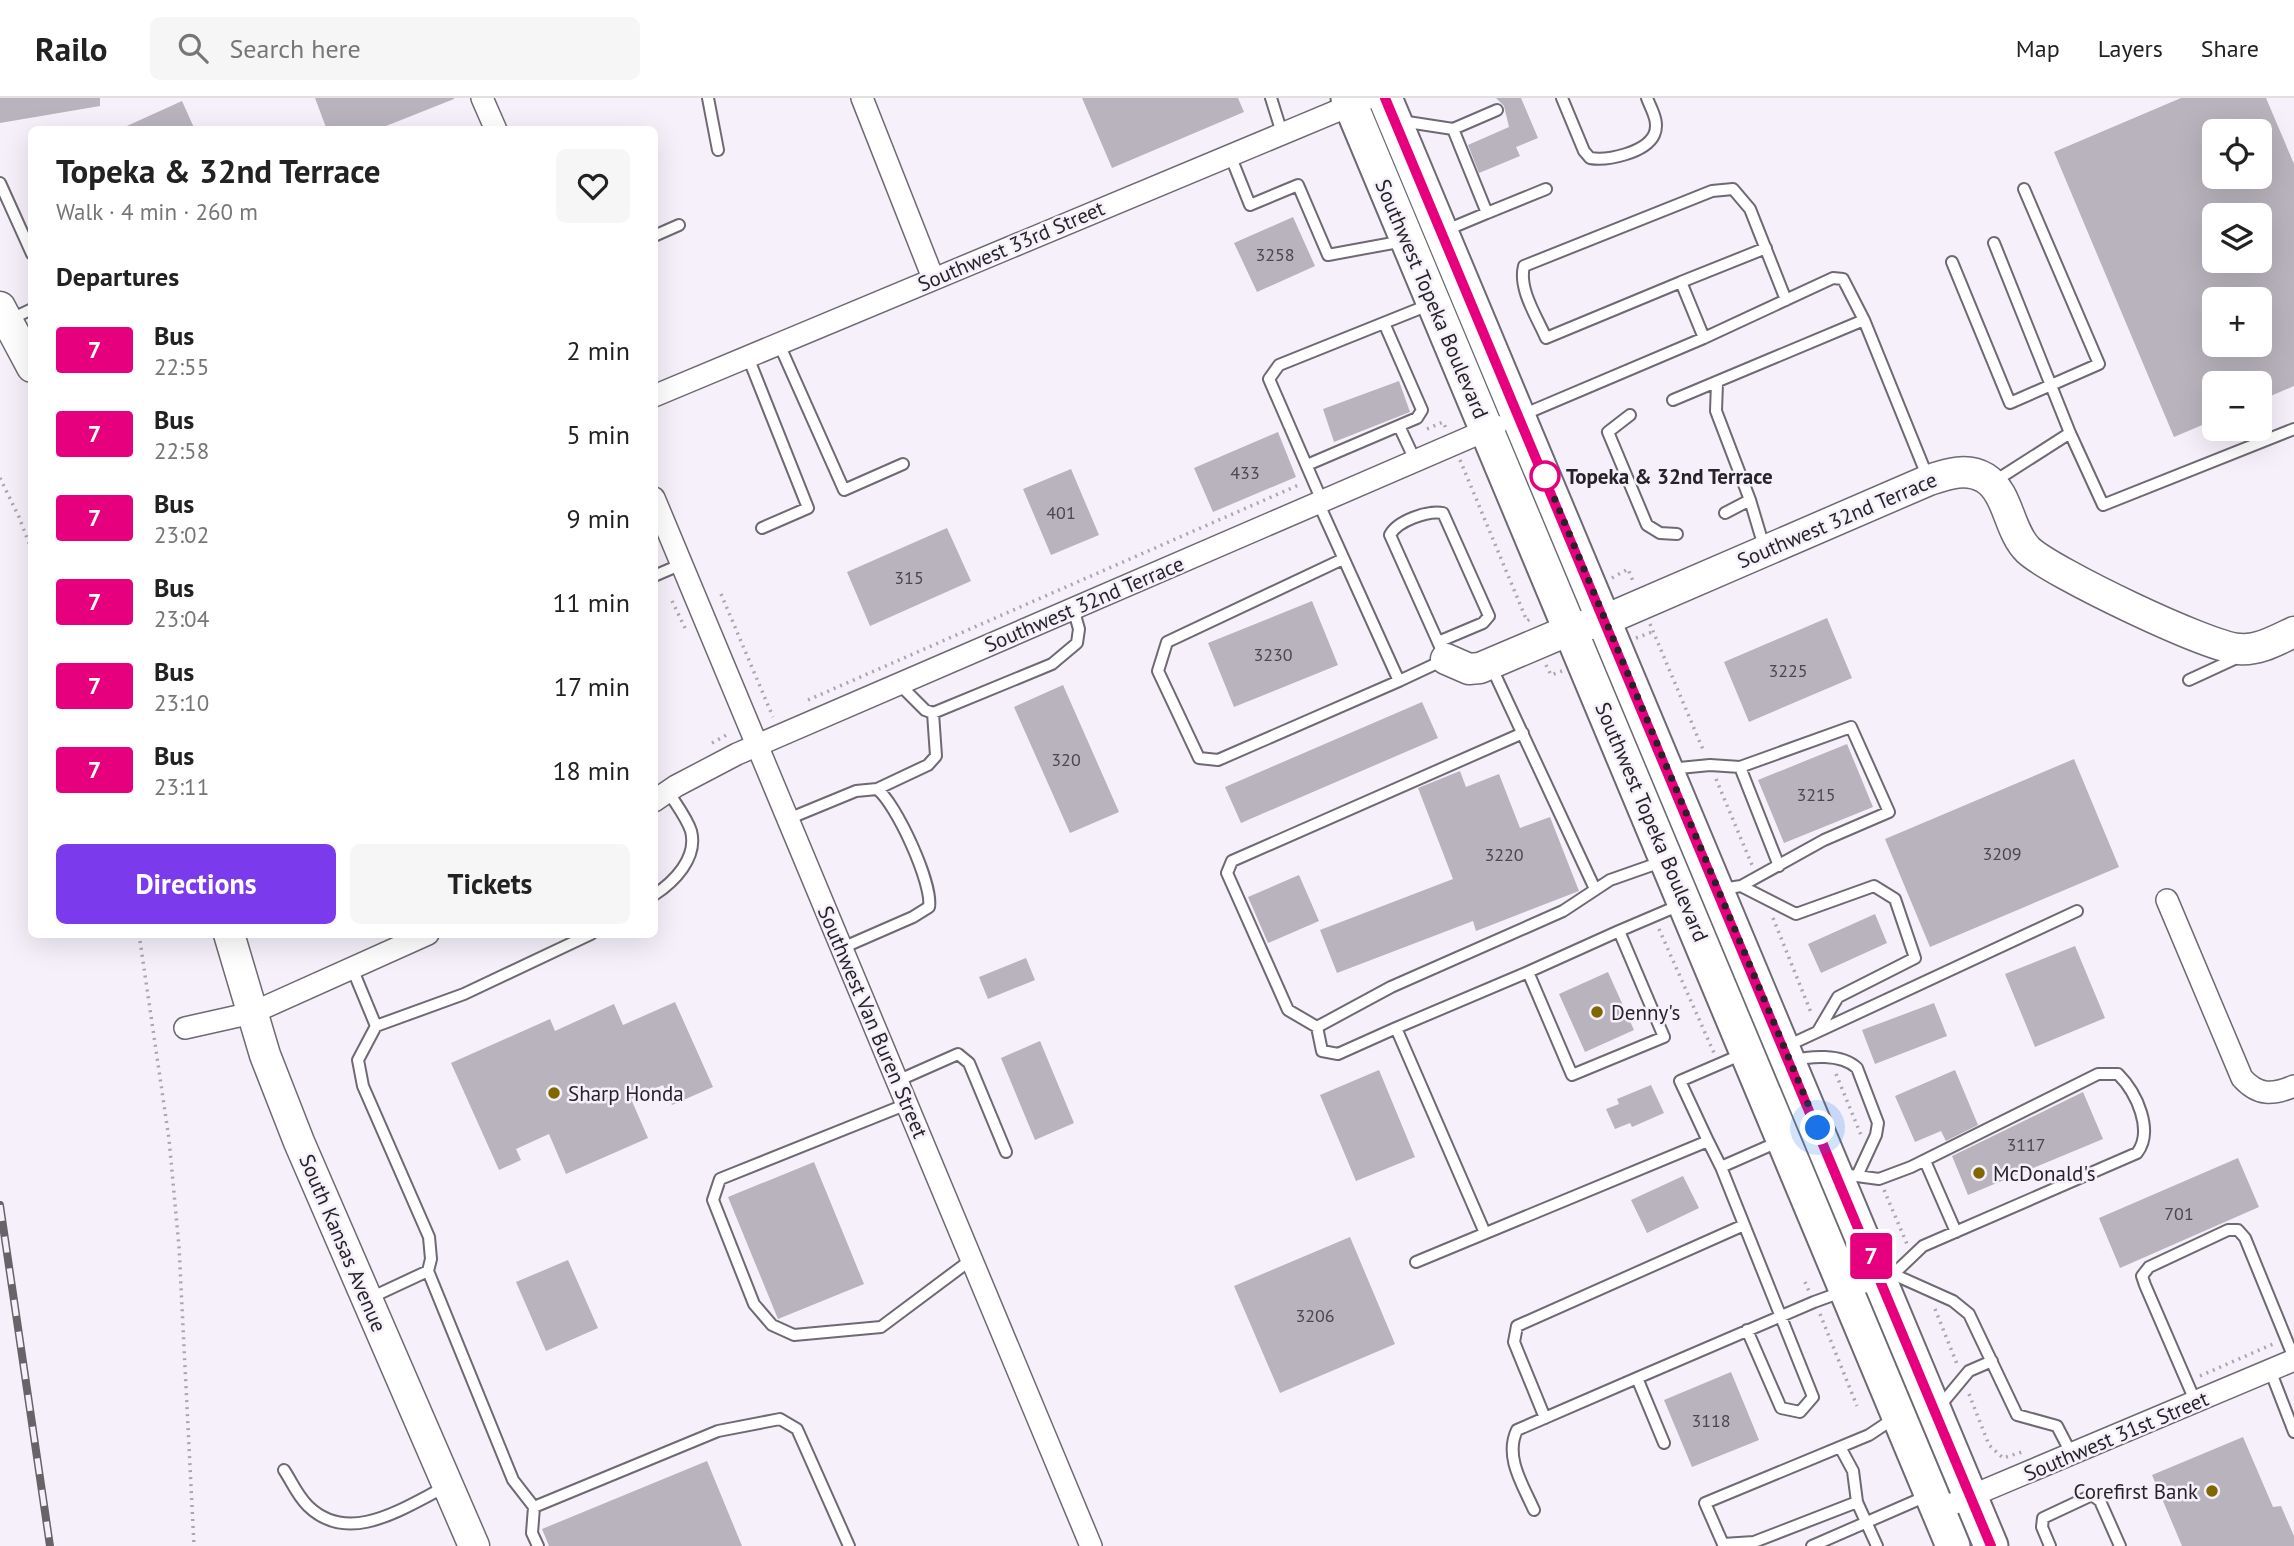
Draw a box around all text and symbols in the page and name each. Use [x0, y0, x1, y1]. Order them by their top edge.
search box [150, 17, 640, 80]
text: Railo [35, 27, 108, 70]
icon: search [174, 29, 212, 67]
text: Search here [230, 32, 361, 65]
text: Map [2016, 33, 2060, 64]
text: Layers [2098, 33, 2163, 64]
text: Share [2201, 33, 2259, 64]
map controls [2202, 119, 2272, 441]
button: locate [2202, 119, 2272, 189]
text: Topeka & 32nd Terrace [56, 149, 381, 192]
button: heart [556, 149, 630, 223]
street label: Southwest Topeka Boulevard [1369, 175, 1495, 423]
street label: Southwest 33rd Street [914, 194, 1108, 298]
text: Walk · 4 min · 260 m [56, 197, 258, 226]
button: layers [2202, 203, 2272, 273]
house number: 3258 [1255, 243, 1295, 266]
text: Departures [56, 260, 179, 293]
button: + [2202, 287, 2272, 357]
text: Bus [154, 319, 194, 352]
text: 7 [88, 334, 101, 365]
text: 2 min [567, 334, 630, 367]
text: 22:55 [154, 352, 209, 381]
button: − [2202, 371, 2272, 441]
text: Bus [154, 403, 194, 436]
text: 7 [88, 418, 101, 449]
text: 5 min [567, 418, 630, 451]
text: 22:58 [154, 436, 209, 465]
house number: 433 [1230, 461, 1260, 484]
marker: Topeka & 32nd Terrace [1530, 461, 1560, 491]
place label: Topeka & 32nd Terrace [1566, 463, 1773, 490]
street label: Southwest 32nd Terrace [1733, 466, 1941, 574]
text: Bus [154, 487, 194, 520]
house number: 401 [1046, 501, 1076, 524]
text: 7 [88, 502, 101, 533]
text: 9 min [567, 502, 630, 535]
text: 23:02 [154, 520, 209, 549]
street label: Southwest 32nd Terrace [980, 550, 1188, 658]
house number: 315 [894, 566, 924, 589]
text: Bus [154, 571, 194, 604]
text: 7 [88, 586, 101, 617]
text: 11 min [552, 586, 630, 619]
text: 23:04 [154, 604, 209, 633]
house number: 3230 [1253, 643, 1293, 666]
text: Bus [154, 655, 194, 688]
house number: 3225 [1768, 659, 1808, 682]
text: 7 [88, 670, 101, 701]
text: 17 min [554, 670, 630, 703]
text: 23:10 [154, 688, 209, 717]
street label: Southwest Topeka Boulevard [1589, 698, 1715, 946]
text: Bus [154, 739, 194, 772]
house number: 320 [1051, 748, 1081, 771]
text: 7 [88, 754, 101, 785]
text: 18 min [552, 754, 630, 787]
text: 23:11 [154, 772, 209, 801]
house number: 3215 [1796, 783, 1836, 806]
house number: 3209 [1982, 842, 2022, 865]
house number: 3220 [1484, 843, 1524, 866]
button: Directions [56, 844, 336, 924]
button: Tickets [350, 844, 630, 924]
street label: Southwest Van Buren Street [812, 902, 934, 1142]
place label: Denny's [1611, 999, 1680, 1026]
marker: Denny's [1589, 1004, 1605, 1020]
place label: Sharp Honda [568, 1080, 684, 1107]
marker: Sharp Honda [546, 1085, 562, 1101]
your location [1800, 1110, 1835, 1145]
house number: 3117 [2006, 1133, 2046, 1156]
street label: South Kansas Avenue [293, 1150, 393, 1336]
place label: McDonald's [1993, 1160, 2096, 1187]
marker: McDonald's [1971, 1165, 1987, 1181]
house number: 701 [2164, 1202, 2194, 1225]
line badge: 7 [1848, 1233, 1894, 1279]
text: 7 [1864, 1240, 1878, 1271]
house number: 3206 [1295, 1304, 1335, 1327]
street label: Southwest 31st Street [2020, 1385, 2212, 1487]
house number: 3118 [1691, 1409, 1731, 1432]
place label: Corefirst Bank [2073, 1478, 2198, 1505]
marker: Corefirst Bank [2204, 1483, 2220, 1499]

